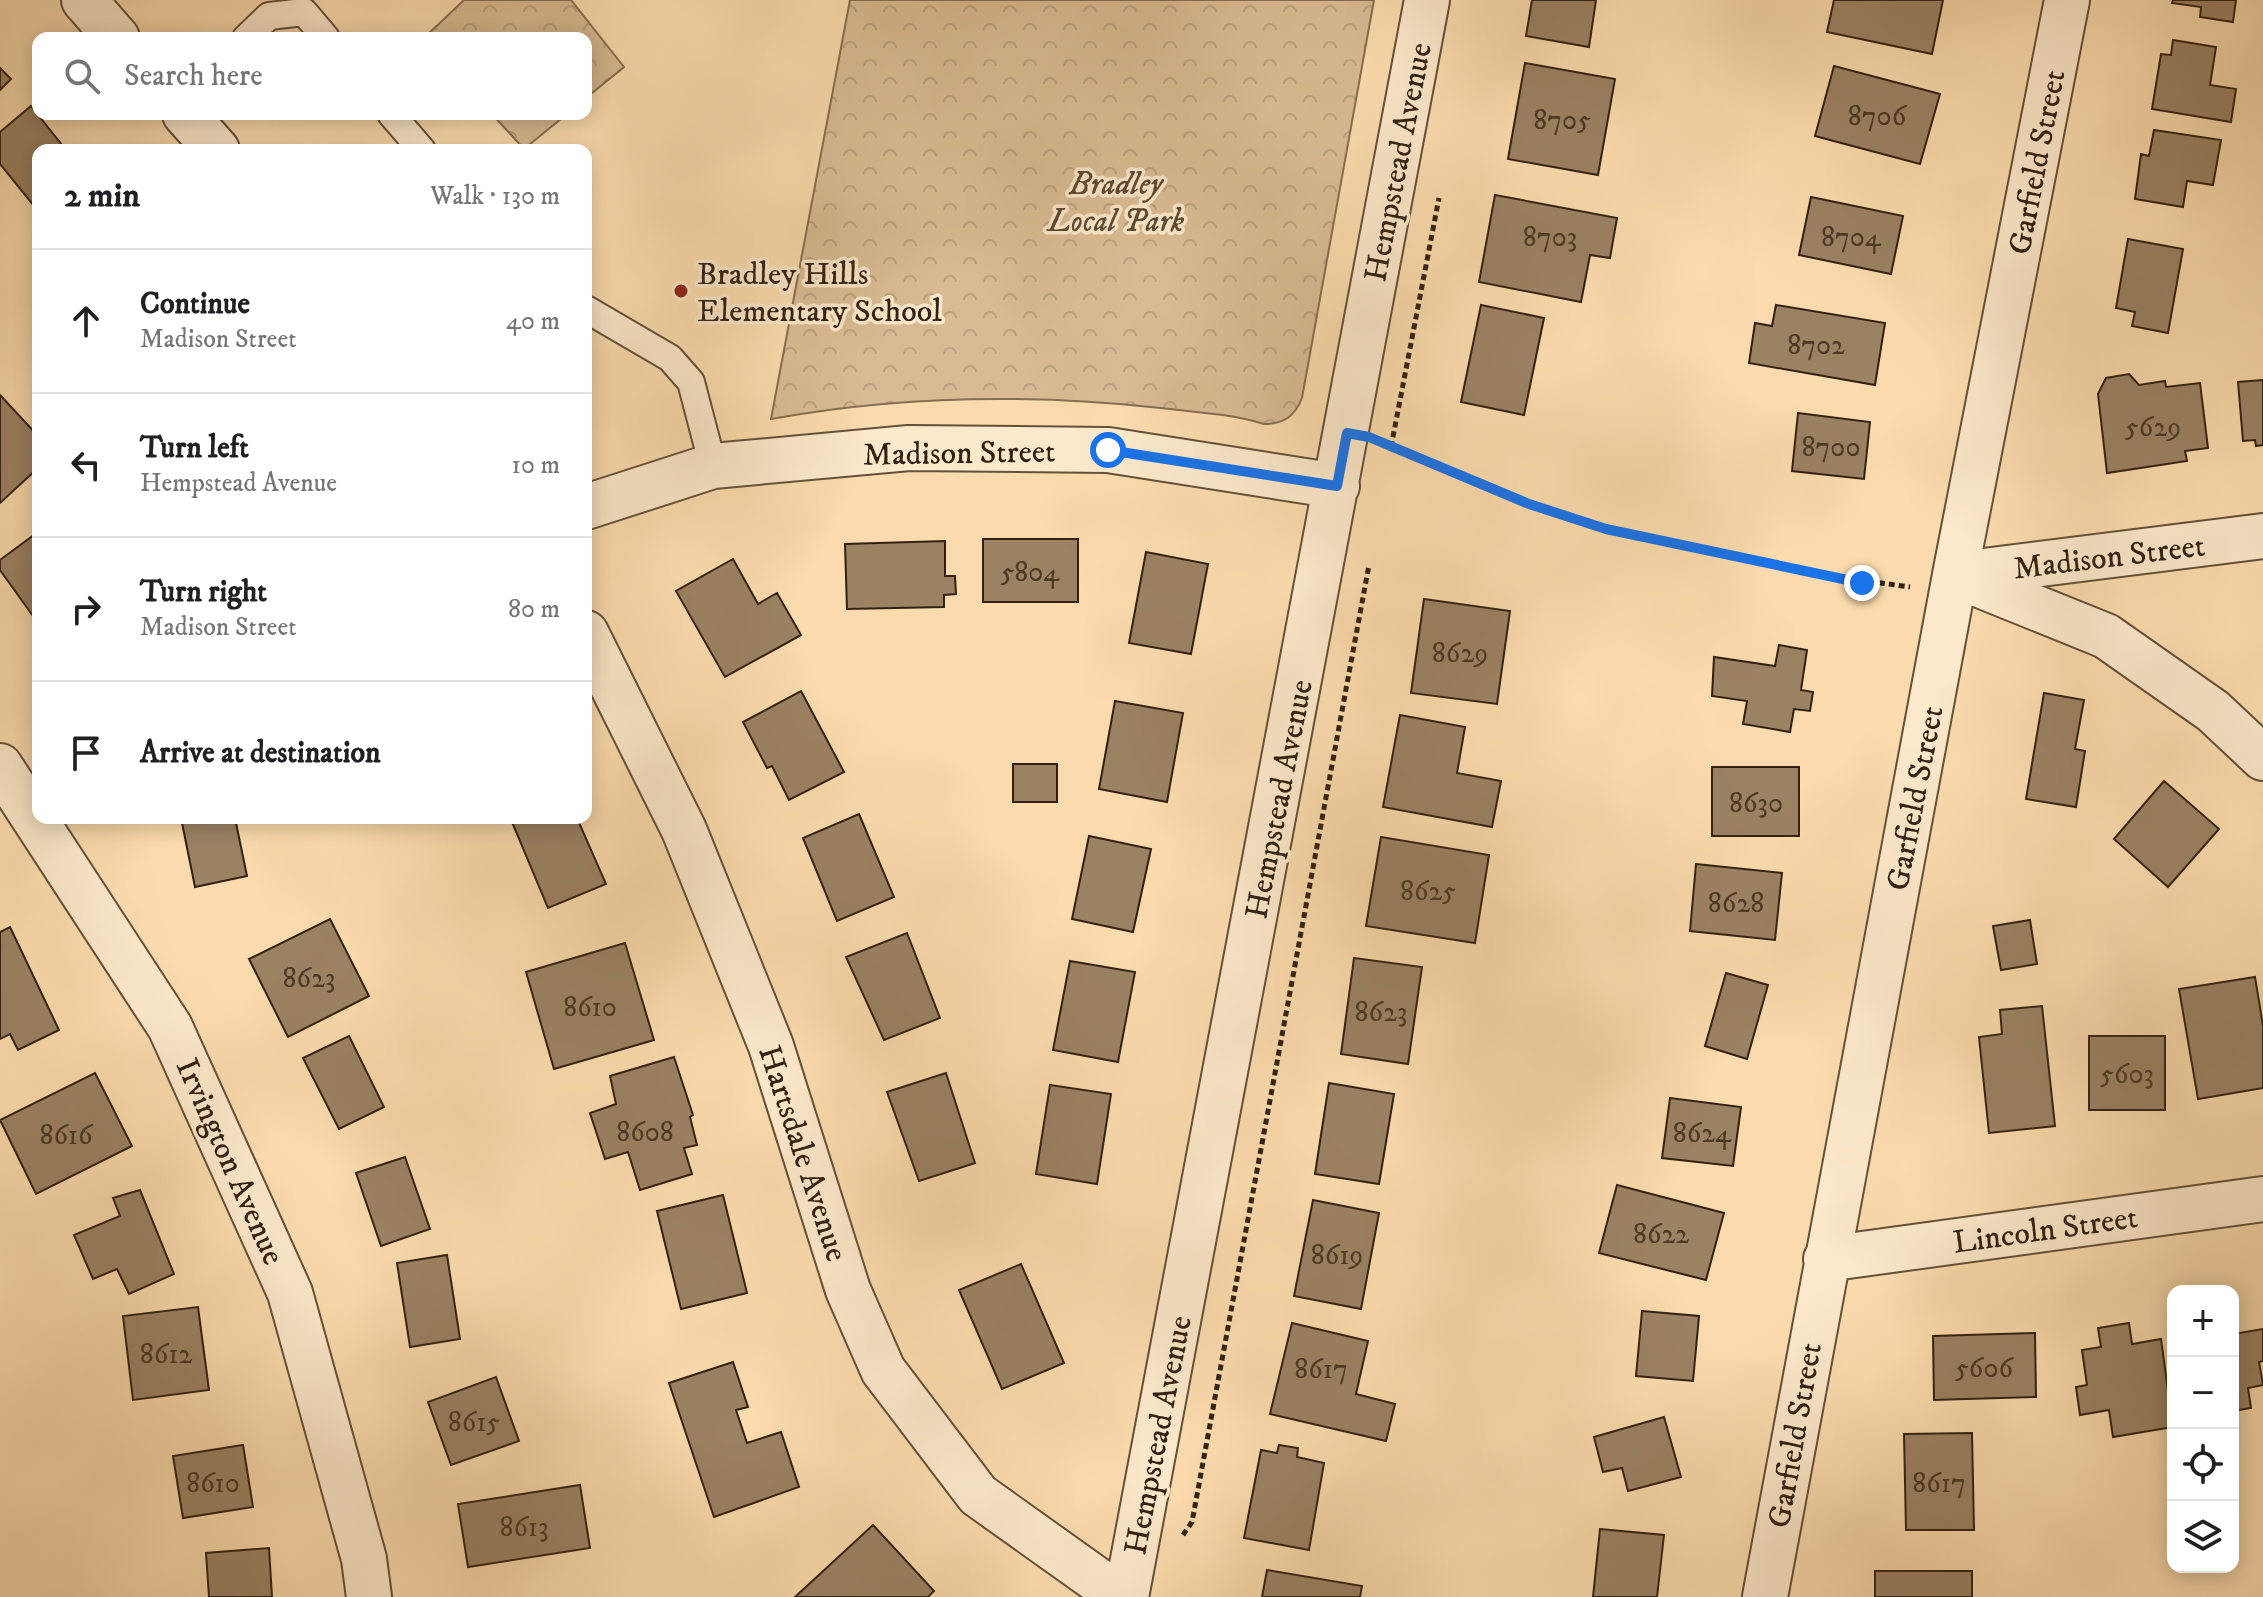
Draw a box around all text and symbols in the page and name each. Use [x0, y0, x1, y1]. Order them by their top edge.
search box [32, 32, 592, 120]
street label: Hempstead Avenue [1356, 39, 1442, 285]
icon: search [60, 54, 104, 98]
text: Search here [124, 58, 263, 95]
street label: Garfield Street [2000, 67, 2075, 258]
house number: 8706 [1848, 99, 1908, 134]
house number: 8705 [1533, 103, 1591, 138]
park label: Bradley Local Park [1046, 165, 1185, 242]
text: 2 min [64, 175, 140, 217]
text: Walk · 130 m [430, 180, 560, 213]
house number: 8703 [1523, 220, 1577, 255]
house number: 8704 [1821, 220, 1882, 255]
place label: Bradley Hills Elementary School [697, 255, 942, 332]
marker: Bradley Hills Elementary School [672, 282, 690, 300]
text: Continue [140, 286, 250, 323]
icon: ahead [64, 299, 108, 343]
text: 40 m [506, 305, 560, 338]
text: Madison Street [140, 323, 296, 356]
house number: 8702 [1787, 328, 1845, 363]
house number: 5629 [2125, 410, 2181, 445]
text: Turn left [140, 430, 249, 467]
house number: 8700 [1802, 430, 1860, 465]
street label: Madison Street [862, 432, 1056, 476]
route start [1090, 432, 1126, 468]
icon: left [64, 443, 108, 487]
text: 10 m [511, 449, 560, 482]
text: Hempstead Avenue [140, 467, 337, 500]
street label: Madison Street [2011, 526, 2207, 590]
house number: 5804 [1001, 555, 1060, 590]
route end [1844, 565, 1880, 601]
text: Turn right [140, 574, 267, 611]
icon: right [64, 587, 108, 631]
text: 80 m [508, 593, 560, 626]
text: Madison Street [140, 611, 296, 644]
house number: 8629 [1432, 636, 1488, 671]
street label: Hempstead Avenue [1237, 676, 1323, 922]
street label: Garfield Street [1878, 703, 1953, 894]
icon: arrive [64, 731, 108, 775]
text: Arrive at destination [140, 735, 381, 772]
house number: 8630 [1729, 786, 1783, 821]
house number: 8625 [1400, 874, 1456, 909]
house number: 8628 [1708, 886, 1764, 921]
house number: 8623 [283, 961, 335, 996]
house number: 8610 [563, 990, 617, 1025]
house number: 8623 [1355, 995, 1407, 1030]
street label: Hartsdale Avenue [748, 1041, 856, 1267]
street label: Irvington Avenue [166, 1052, 293, 1271]
house number: 5603 [2100, 1057, 2154, 1092]
house number: 8608 [616, 1115, 674, 1150]
house number: 8624 [1673, 1116, 1732, 1151]
house number: 8616 [39, 1118, 94, 1153]
street label: Lincoln Street [1950, 1198, 2140, 1264]
house number: 8622 [1633, 1217, 1689, 1252]
house number: 8619 [1311, 1238, 1363, 1273]
map controls [2167, 1285, 2239, 1573]
button: + [2167, 1285, 2239, 1357]
street label: Hempstead Avenue [1116, 1312, 1202, 1558]
house number: 8612 [140, 1337, 192, 1372]
street label: Garfield Street [1760, 1340, 1832, 1531]
house number: 5606 [1955, 1351, 2014, 1386]
house number: 8617 [1294, 1352, 1348, 1387]
button: − [2167, 1357, 2239, 1429]
house number: 8615 [448, 1405, 500, 1440]
button: locate [2167, 1429, 2239, 1501]
house number: 8610 [186, 1466, 240, 1501]
house number: 8617 [1912, 1466, 1966, 1501]
button: layers [2167, 1501, 2239, 1573]
house number: 8613 [499, 1510, 549, 1545]

